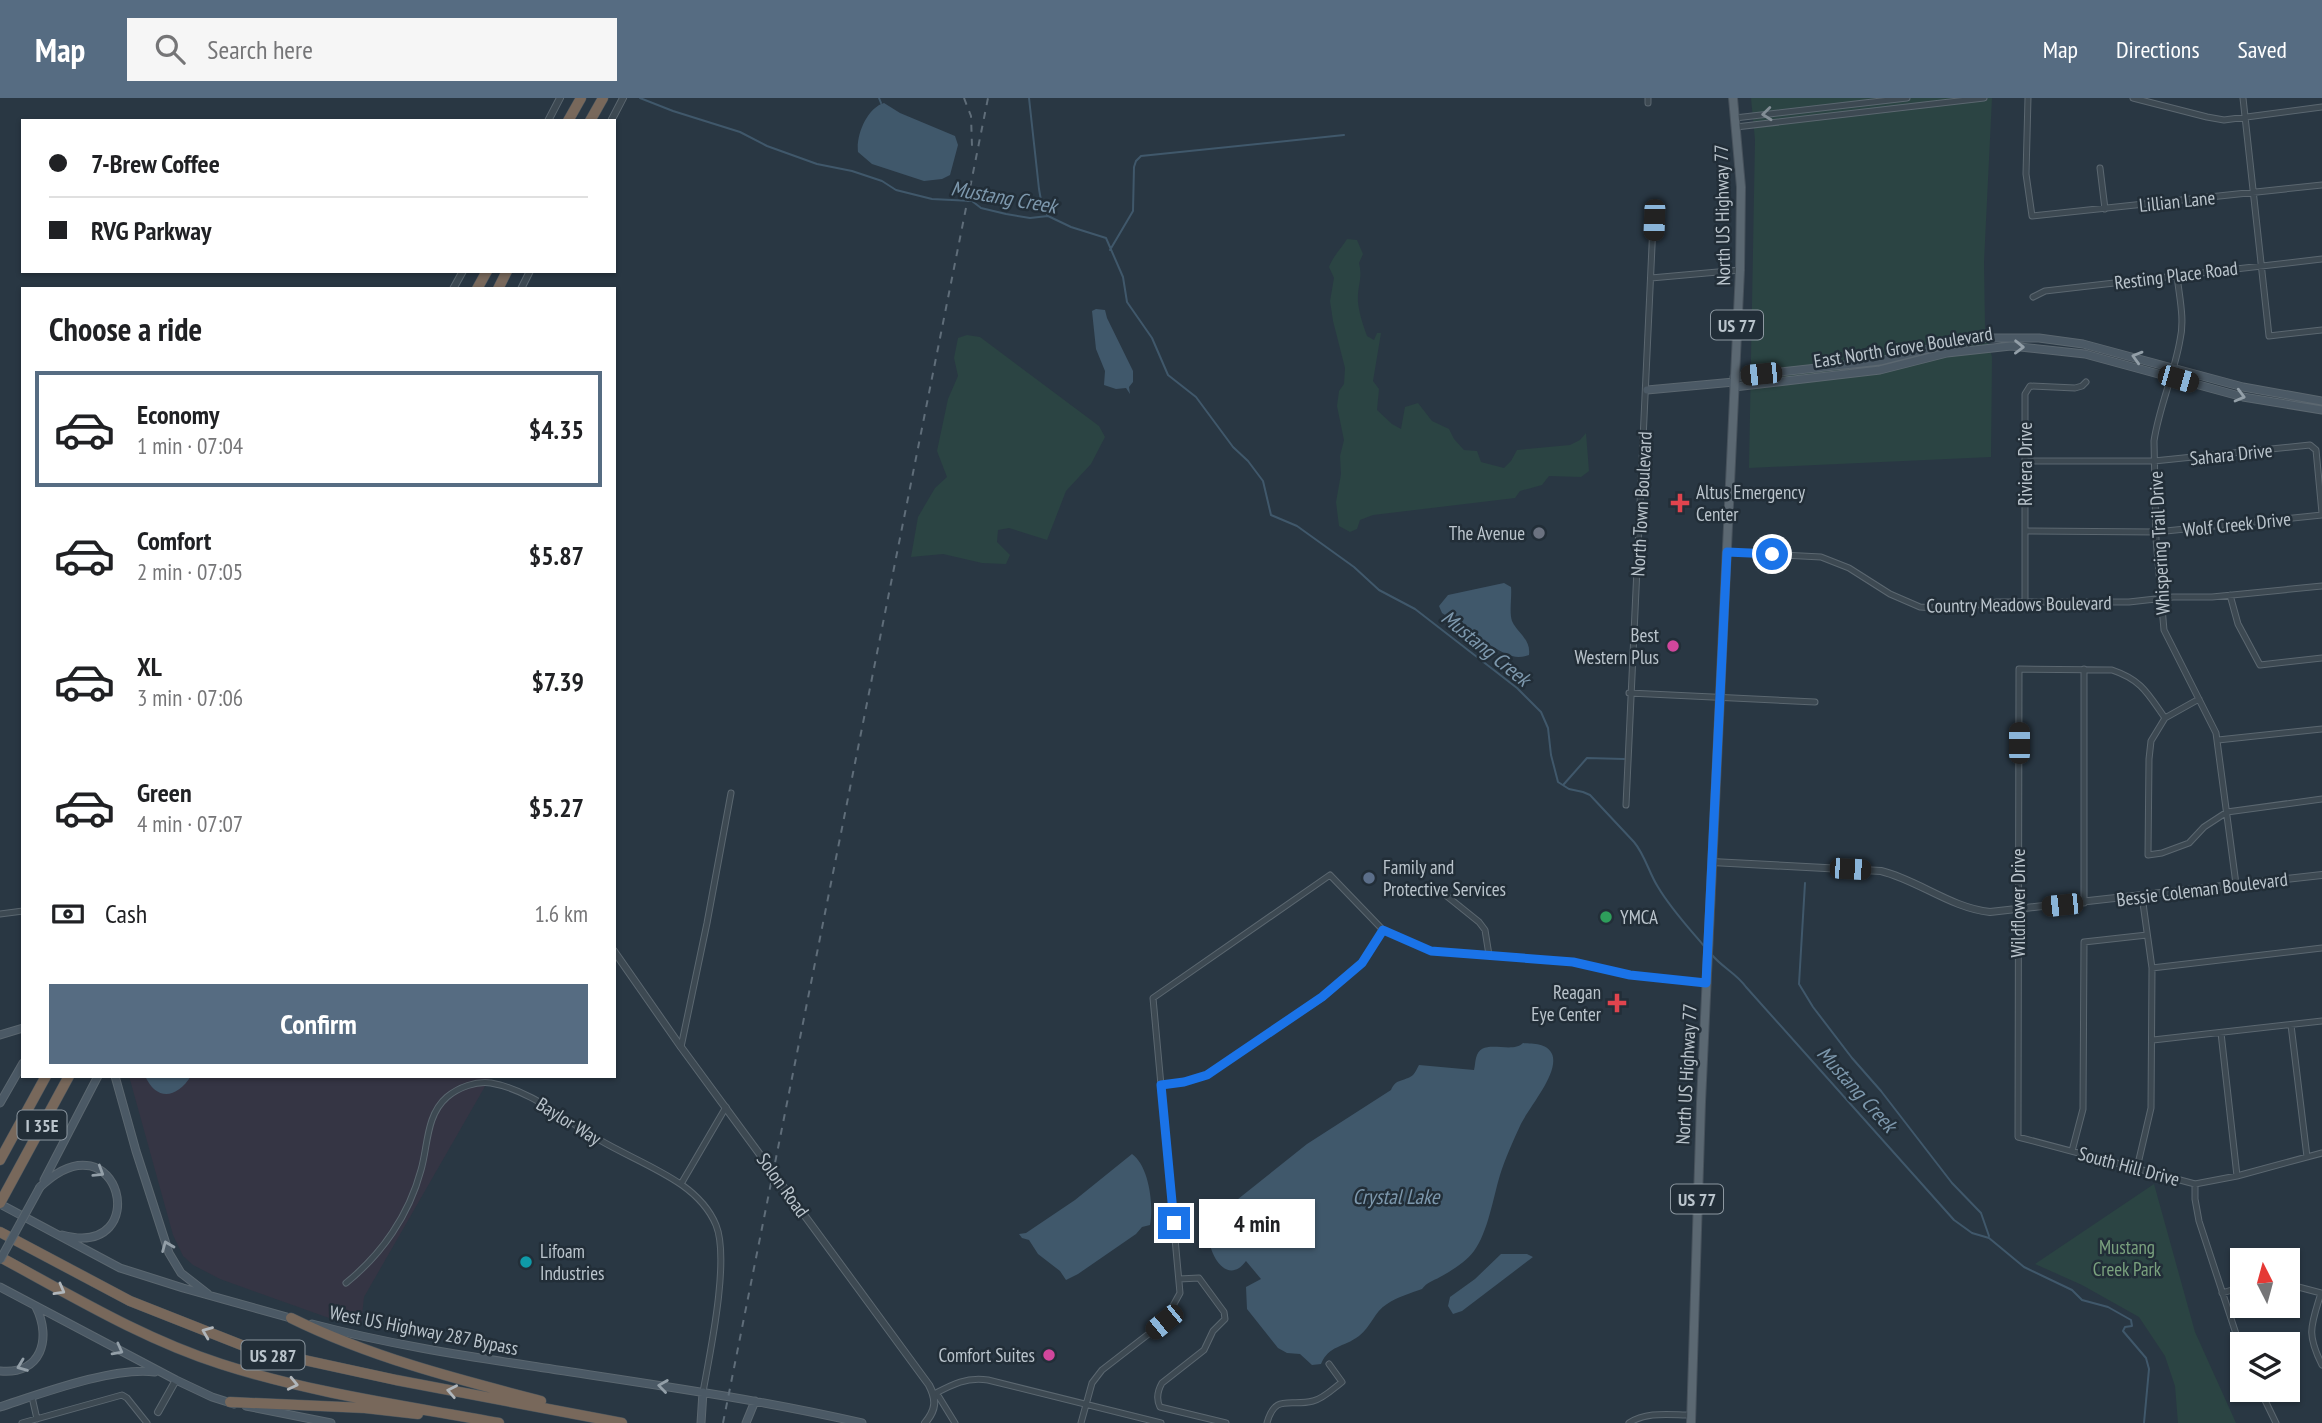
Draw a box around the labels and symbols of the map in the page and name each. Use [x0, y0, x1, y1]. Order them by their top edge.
one-way arrow [1761, 106, 1772, 121]
street label: North US Highway 77 [1709, 144, 1735, 286]
water label: Mustang Creek [949, 174, 1062, 220]
street label: Lillian Lane [2138, 185, 2216, 217]
car [1643, 199, 1666, 241]
street label: Resting Place Road [2113, 256, 2239, 294]
road number: US 77 [1711, 310, 1763, 340]
street label: East North Grove Boulevard [1812, 321, 1994, 373]
one-way arrow [2014, 339, 2025, 355]
one-way arrow [2131, 351, 2143, 366]
car [1740, 361, 1783, 387]
car [2155, 363, 2202, 395]
one-way arrow [2234, 388, 2246, 402]
street label: Riviera Drive [2013, 422, 2037, 506]
street label: North Town Boulevard [1625, 431, 1657, 577]
street label: Sahara Drive [2188, 438, 2274, 470]
street label: Whispering Trail Drive [2143, 470, 2175, 616]
place label: Altus Emergency Center [1696, 480, 1806, 526]
marker: Altus Emergency Center [1670, 493, 1690, 513]
street label: Wolf Creek Drive [2182, 506, 2292, 542]
place label: The Avenue [1449, 521, 1525, 545]
marker: The Avenue [1531, 525, 1547, 541]
route start [1756, 538, 1788, 570]
street label: Country Meadows Boulevard [1926, 590, 2112, 618]
water label: Mustang Creek [1436, 604, 1538, 694]
place label: Best Western Plus [1574, 623, 1660, 669]
marker: Best Western Plus [1665, 638, 1681, 654]
car [2009, 722, 2030, 764]
street label: Wildflower Drive [2006, 848, 2030, 958]
place label: Family and Protective Services [1383, 855, 1506, 901]
car [1829, 857, 1872, 881]
street label: Bessie Coleman Boulevard [2115, 867, 2289, 911]
marker: Family and Protective Services [1361, 870, 1377, 886]
car [2041, 892, 2084, 918]
place label: YMCA [1620, 905, 1658, 929]
marker: YMCA [1598, 909, 1614, 925]
place label: Reagan Eye Center [1531, 980, 1602, 1026]
marker: Reagan Eye Center [1607, 993, 1627, 1013]
street label: North US Highway 77 [1670, 1003, 1702, 1145]
water label: Mustang Creek [1811, 1040, 1905, 1140]
street label: Baylor Way [532, 1092, 607, 1151]
road number: I 35E [18, 1110, 66, 1140]
street label: South Hill Drive [2076, 1141, 2182, 1191]
street label: Solon Road [752, 1148, 814, 1222]
one-way arrow [91, 1164, 104, 1177]
water label: Crystal Lake [1352, 1183, 1441, 1210]
road number: US 77 [1671, 1184, 1723, 1214]
callout: 4 min [1198, 1198, 1314, 1248]
route end [1158, 1207, 1190, 1239]
park label: Mustang Creek Park [2093, 1235, 2162, 1281]
place label: Lifoam Industries [540, 1239, 605, 1285]
one-way arrow [162, 1241, 176, 1253]
north arrow [2230, 1248, 2300, 1318]
marker: Lifoam Industries [518, 1254, 534, 1270]
one-way arrow [53, 1281, 65, 1295]
street label: West US Highway 287 Bypass [328, 1300, 520, 1360]
car [1142, 1301, 1187, 1343]
one-way arrow [202, 1327, 214, 1341]
road number: US 287 [242, 1340, 304, 1370]
one-way arrow [110, 1341, 123, 1355]
place label: Comfort Suites [939, 1343, 1035, 1367]
marker: Comfort Suites [1041, 1347, 1057, 1363]
one-way arrow [17, 1358, 29, 1372]
one-way arrow [287, 1375, 299, 1390]
one-way arrow [658, 1379, 669, 1394]
one-way arrow [446, 1384, 458, 1399]

